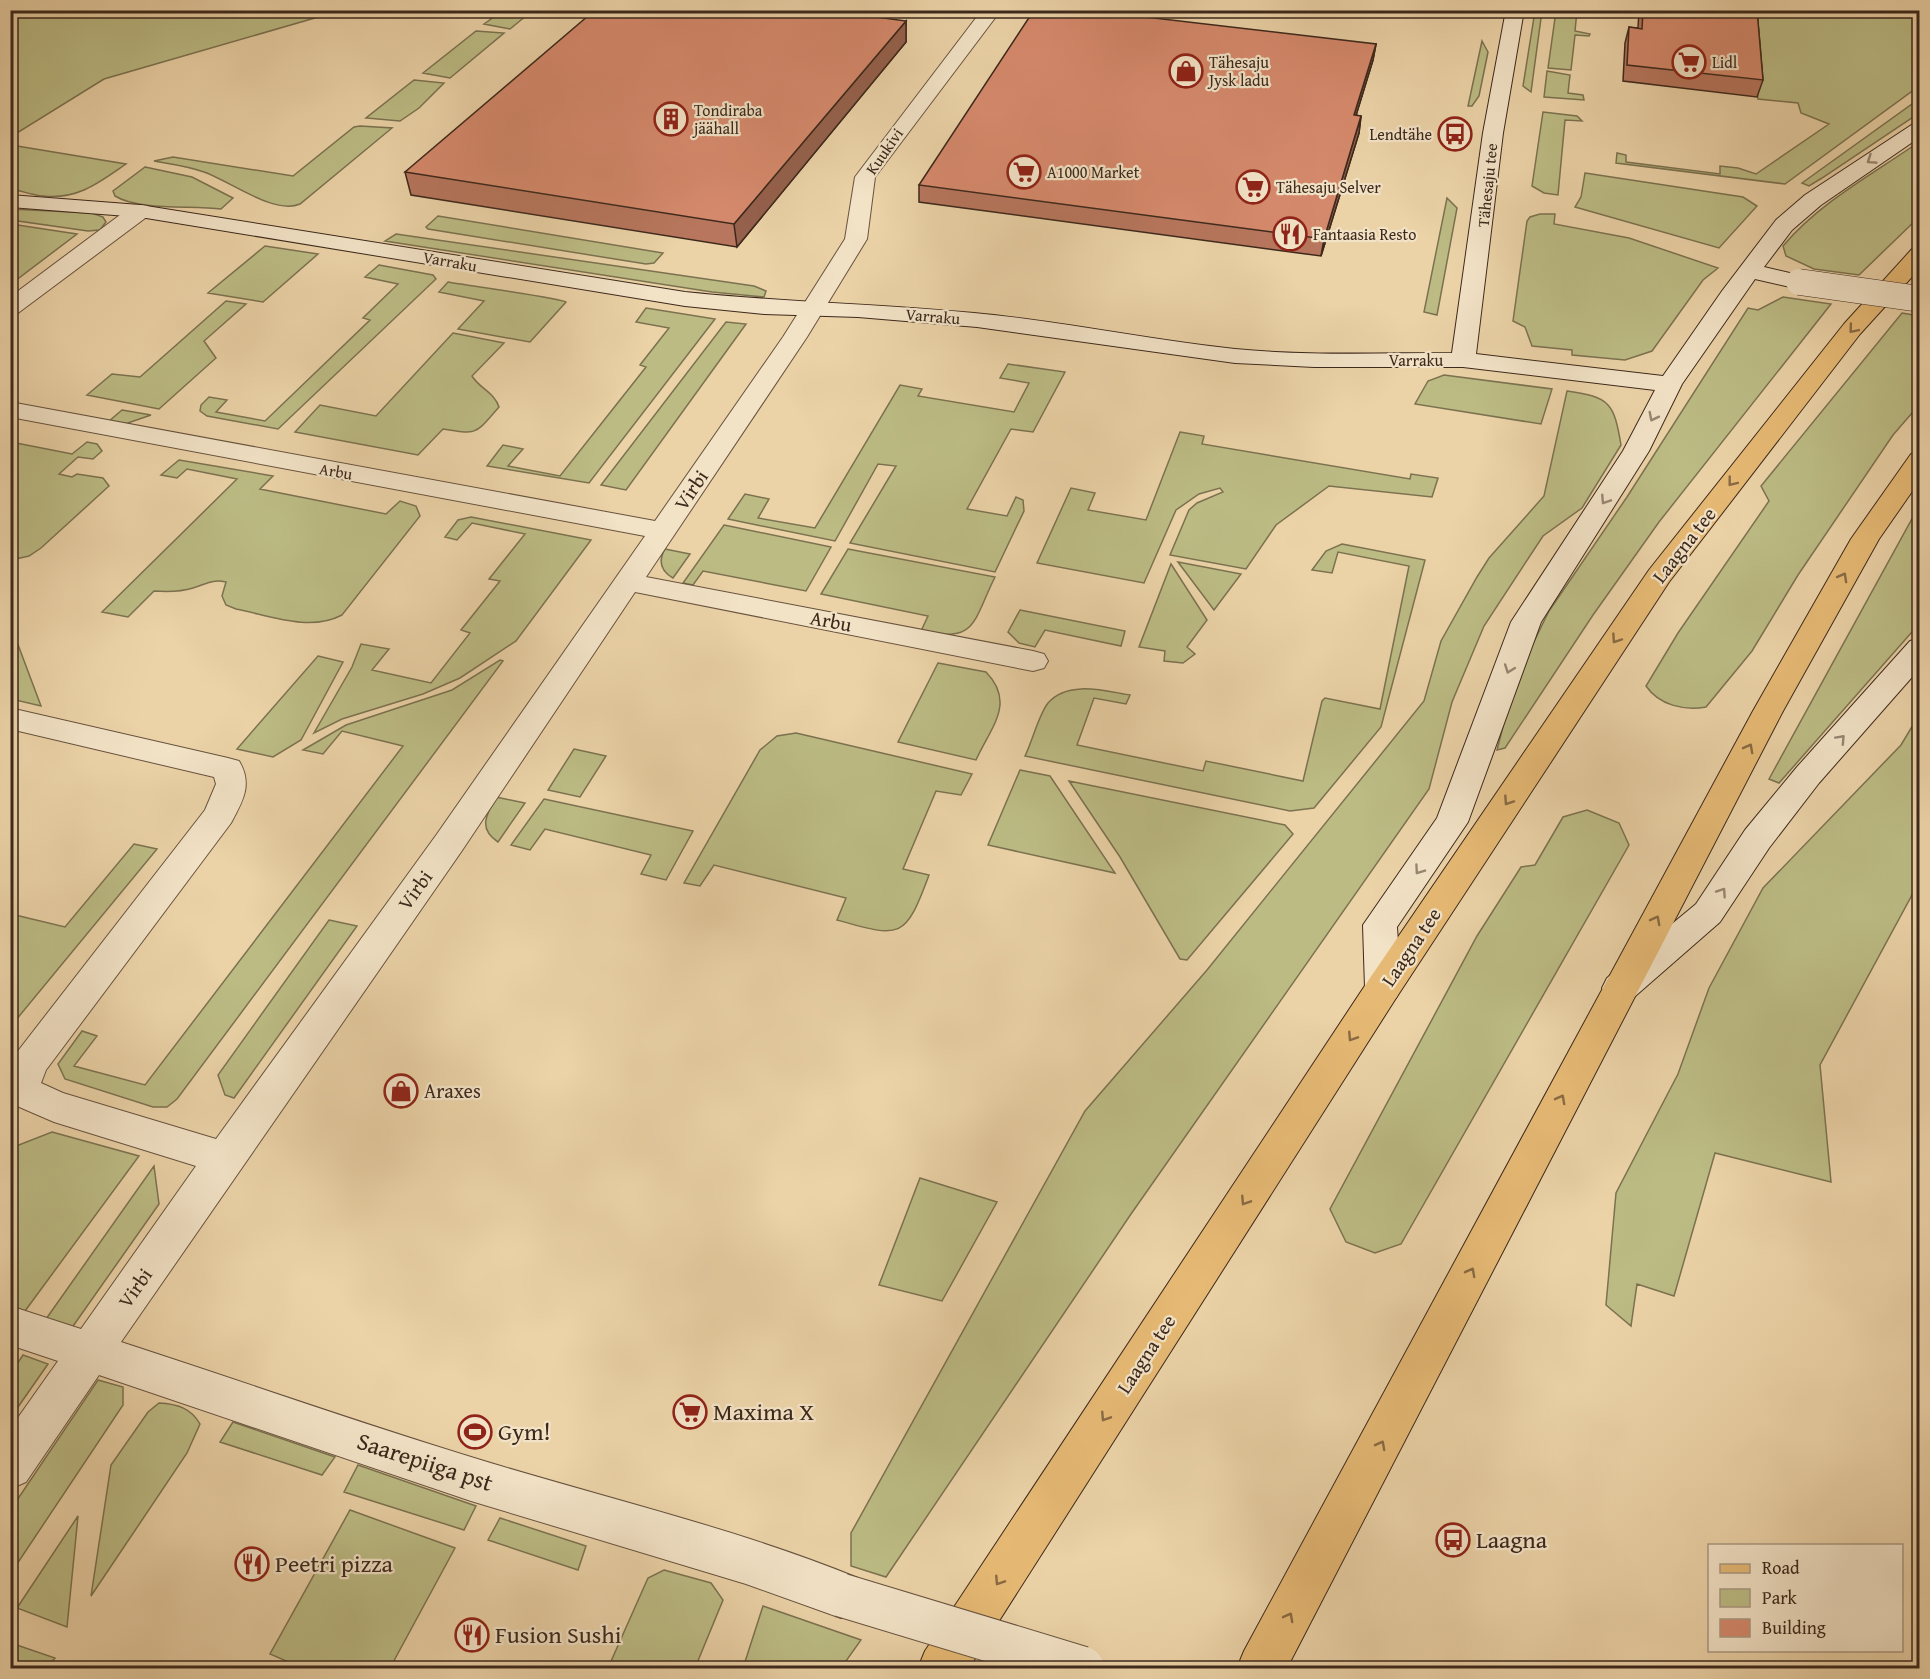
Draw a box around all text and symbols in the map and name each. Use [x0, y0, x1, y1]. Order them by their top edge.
supermarket icon: Lidl [1671, 44, 1707, 80]
place label: Tähesaju Jysk ladu [1207, 50, 1270, 92]
place label: Lidl [1712, 50, 1738, 74]
shop icon: Tähesaju Jysk ladu [1168, 53, 1204, 89]
place label: Tondiraba jäähall [692, 98, 763, 140]
building icon: Tondiraba jäähall [653, 101, 689, 137]
bus stop icon: Lendtähe [1437, 116, 1473, 152]
street label: Kuukivi [859, 122, 909, 179]
place label: Lendtähe [1369, 122, 1432, 146]
street label: Tähesaju tee [1471, 142, 1503, 228]
one-way arrow [1866, 153, 1877, 164]
supermarket icon: A1000 Market [1006, 154, 1042, 190]
place label: A1000 Market [1047, 160, 1140, 184]
supermarket icon: Tähesaju Selver [1235, 169, 1271, 205]
place label: Tähesaju Selver [1276, 175, 1381, 199]
restaurant icon: Fantaasia Resto [1272, 216, 1308, 252]
place label: Fantaasia Resto [1313, 222, 1416, 246]
street label: Varraku [421, 244, 479, 278]
street label: Varraku [905, 302, 962, 330]
one-way arrow [1849, 322, 1860, 333]
street label: Varraku [1389, 348, 1444, 372]
one-way arrow [1649, 411, 1660, 422]
street label: Arbu [318, 456, 355, 486]
street label: Virbi [667, 464, 715, 516]
one-way arrow [1729, 475, 1740, 486]
one-way arrow [1600, 494, 1612, 504]
street label: Laagna tee [1645, 500, 1723, 589]
one-way arrow [1836, 573, 1847, 583]
street label: Arbu [808, 602, 854, 639]
one-way arrow [1613, 632, 1624, 643]
one-way arrow [1503, 663, 1516, 673]
one-way arrow [1834, 735, 1845, 745]
one-way arrow [1742, 744, 1753, 754]
one-way arrow [1504, 794, 1515, 805]
one-way arrow [1415, 863, 1426, 874]
street label: Virbi [390, 864, 439, 916]
one-way arrow [1714, 888, 1726, 898]
street label: Laagna tee [1374, 901, 1448, 992]
one-way arrow [1649, 915, 1660, 926]
one-way arrow [1347, 1031, 1359, 1041]
shop icon: Araxes [383, 1073, 419, 1109]
place label: Araxes [424, 1076, 481, 1105]
one-way arrow [1554, 1095, 1566, 1106]
one-way arrow [1241, 1195, 1253, 1205]
street label: Virbi [110, 1262, 159, 1314]
one-way arrow [1464, 1268, 1475, 1278]
street label: Laagna tee [1109, 1308, 1182, 1399]
supermarket icon: Maxima X [672, 1394, 708, 1430]
place label: Maxima X [713, 1394, 814, 1429]
one-way arrow [1101, 1410, 1112, 1421]
sports icon: Gym! [457, 1414, 493, 1450]
place label: Gym! [498, 1414, 551, 1449]
street label: Saarepiiga pst [353, 1423, 498, 1500]
one-way arrow [1374, 1441, 1385, 1451]
bus stop icon: Laagna [1435, 1522, 1471, 1558]
place label: Laagna [1476, 1522, 1548, 1557]
legend [1708, 1544, 1903, 1652]
restaurant icon: Peetri pizza [234, 1546, 270, 1582]
place label: Peetri pizza [275, 1546, 394, 1581]
text: Road [1762, 1554, 1800, 1581]
one-way arrow [994, 1575, 1006, 1585]
text: Park [1762, 1584, 1798, 1611]
one-way arrow [1282, 1613, 1293, 1623]
text: Building [1762, 1614, 1826, 1641]
restaurant icon: Fusion Sushi [454, 1617, 490, 1653]
place label: Fusion Sushi [495, 1617, 622, 1652]

